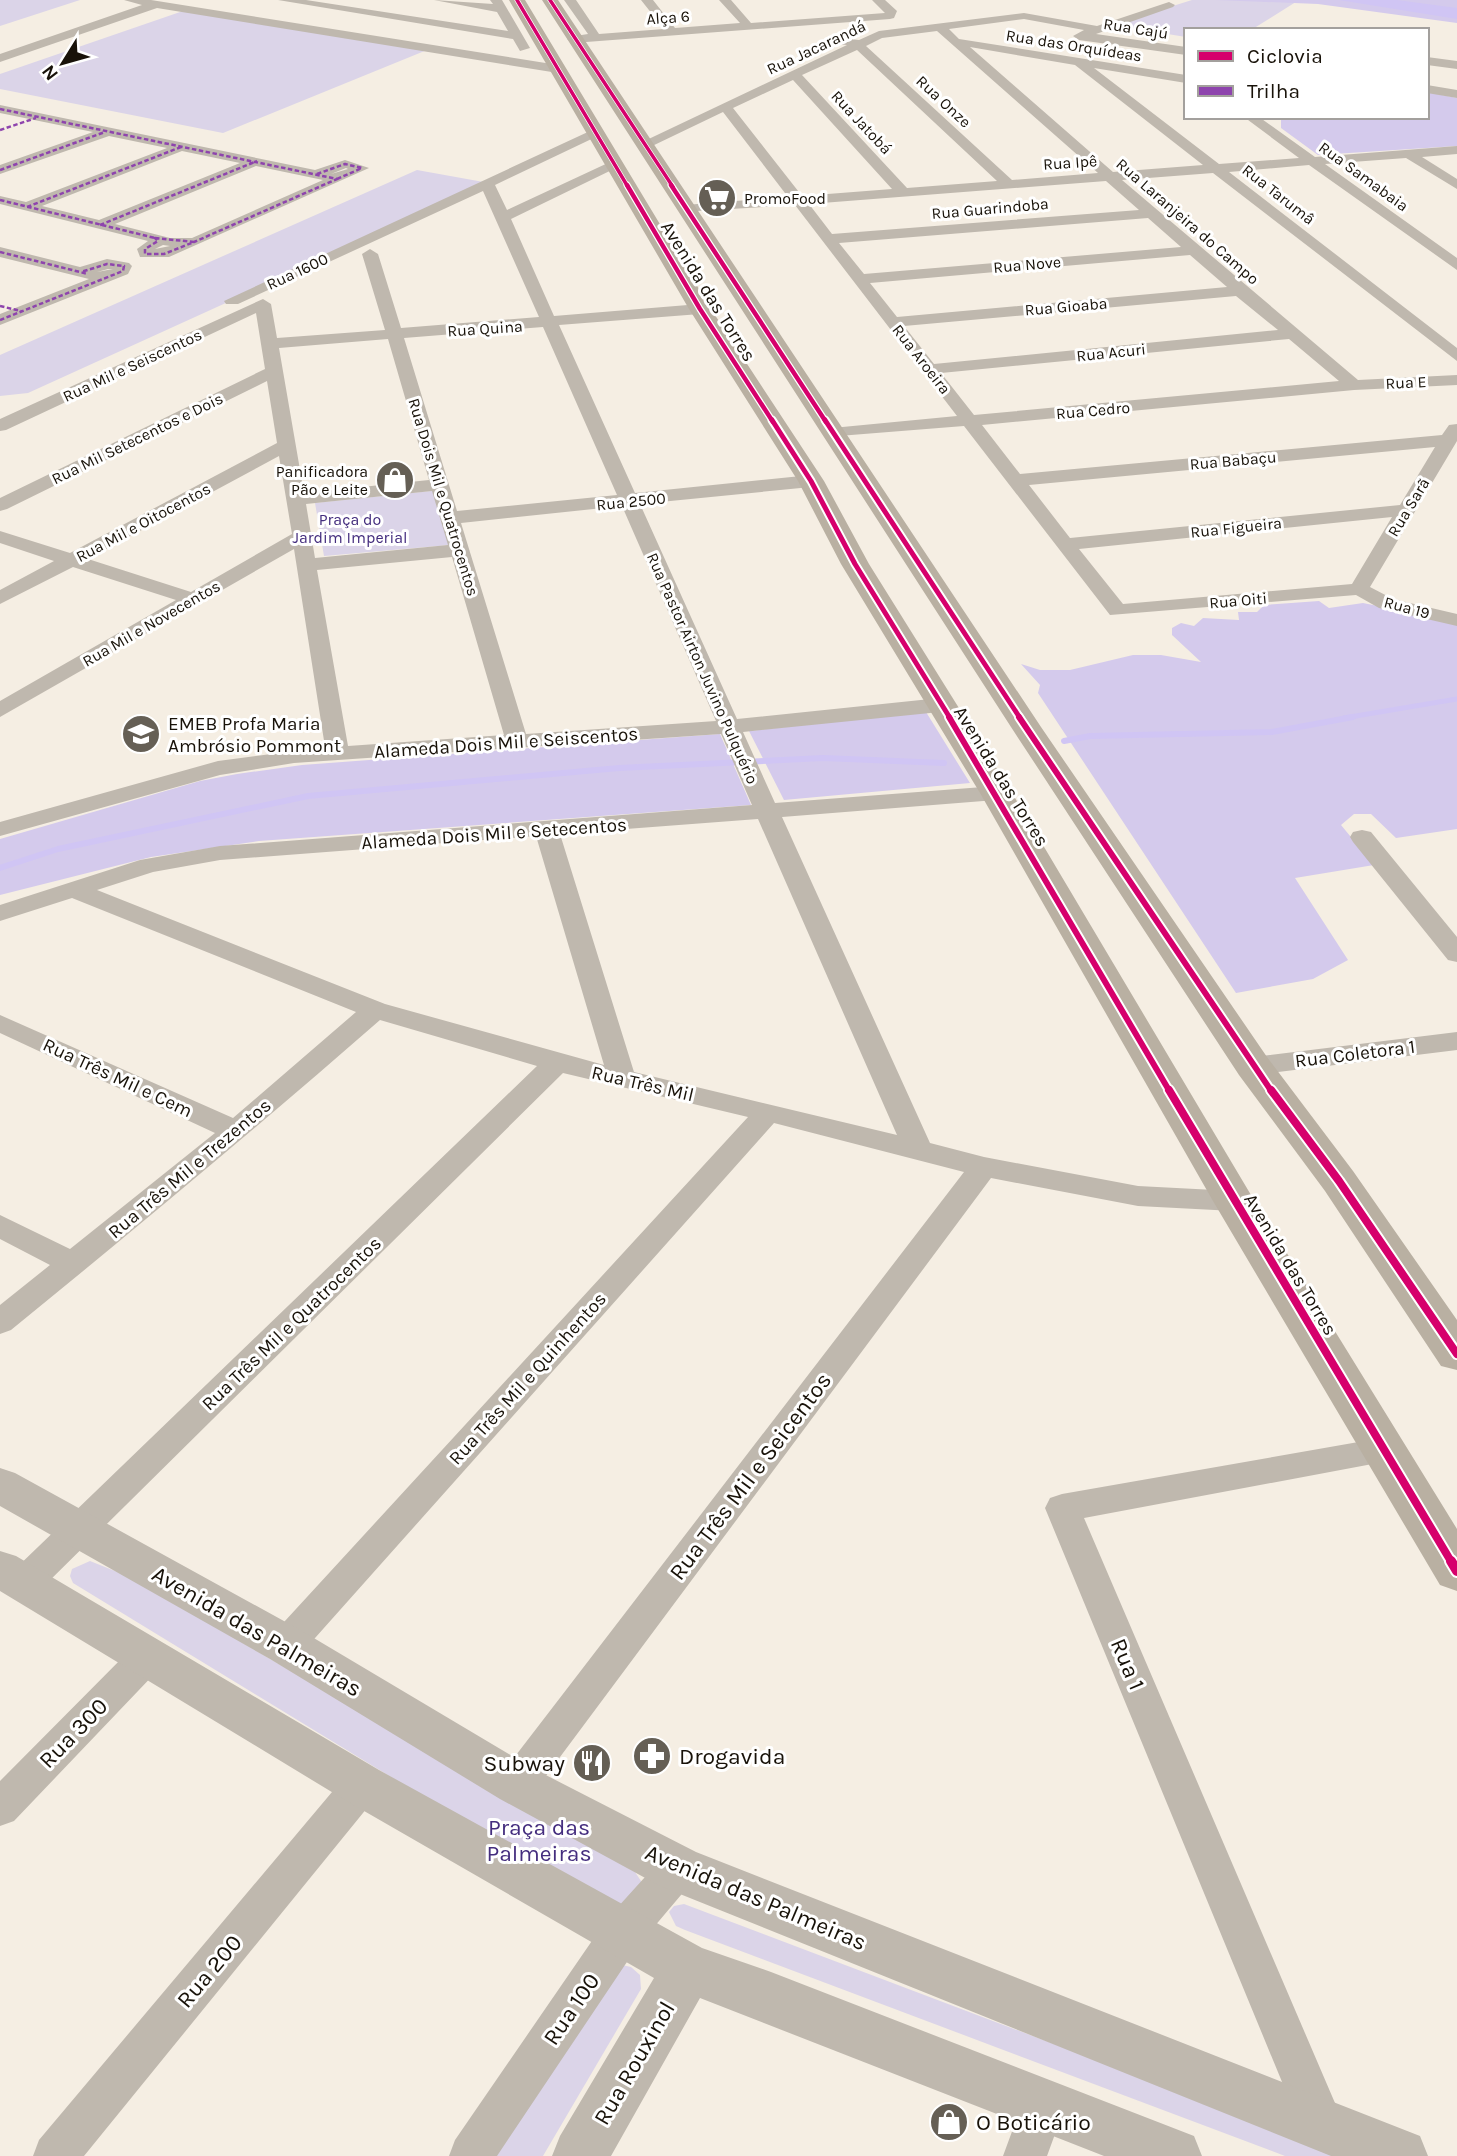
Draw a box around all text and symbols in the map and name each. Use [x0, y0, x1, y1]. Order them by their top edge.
street label: Alça 6 [646, 6, 690, 28]
street label: Rua Cajú [1102, 14, 1170, 43]
street label: Rua Jacarandá [764, 16, 869, 79]
street label: Rua das Orquídeas [1005, 25, 1143, 66]
north arrow [28, 28, 98, 98]
legend [1184, 28, 1429, 119]
text: Ciclovia [1247, 44, 1323, 68]
text: N [37, 61, 63, 85]
street label: Rua Onze [912, 71, 975, 131]
text: Trilha [1247, 79, 1300, 103]
street label: Rua Jatobá [827, 86, 896, 158]
street label: Rua Samabaia [1315, 138, 1412, 215]
street label: Rua Ipê [1042, 151, 1098, 174]
street label: Rua Laranjeira do Campo [1112, 154, 1263, 288]
street label: Rua Tarumâ [1239, 160, 1319, 229]
supermarket icon: PromoFood [696, 177, 738, 219]
place label: PromoFood [744, 189, 826, 208]
street label: Rua Guarindoba [931, 194, 1049, 223]
street label: Avenida das Torres [656, 217, 760, 366]
street label: Rua 1600 [263, 249, 331, 294]
street label: Rua Nove [992, 252, 1062, 277]
street label: Rua Gioaba [1024, 293, 1108, 320]
street label: Rua Quina [447, 316, 523, 341]
street label: Rua Aroeira [888, 321, 955, 398]
street label: Rua Mil e Seiscentos [60, 325, 205, 406]
street label: Rua Acuri [1075, 339, 1147, 366]
street label: Rua E [1385, 372, 1427, 393]
street label: Rua Mil Setecentos e Dois [48, 389, 226, 488]
street label: Rua Dois Mil e Quatrocentos [404, 396, 483, 598]
street label: Rua Cedro [1055, 398, 1131, 423]
street label: Rua Babaçu [1189, 447, 1277, 474]
shop icon: Panificadora Pão e Leite [374, 459, 416, 501]
place label: Panificadora Pão e Leite [276, 462, 368, 499]
street label: Rua Sarã [1384, 474, 1433, 540]
street label: Rua Mil e Oitocentos [73, 479, 214, 566]
street label: Rua 2500 [596, 488, 667, 515]
park label: Praça do Jardim Imperial [293, 510, 407, 547]
street label: Rua Figueira [1190, 513, 1283, 542]
street label: Rua Pastor Airton Juvino Pulquério [643, 550, 762, 787]
street label: Rua Mil e Novecentos [79, 576, 224, 671]
street label: Rua Oiti [1208, 589, 1268, 612]
street label: Rua 19 [1382, 592, 1432, 623]
street label: Avenida das Torres [949, 702, 1053, 851]
school or university icon: EMEB Profª Maria Ambrósio Pommont [120, 713, 162, 755]
place label: EMEB Profª Maria Ambrósio Pommont [168, 713, 341, 757]
street label: Alameda Dois Mil e Seiscentos [373, 723, 639, 763]
street label: Alameda Dois Mil e Setecentos [361, 814, 628, 854]
street label: Rua Três Mil e Cem [39, 1034, 196, 1122]
street label: Rua Coletora 1 [1294, 1036, 1416, 1072]
street label: Rua Três Mil [589, 1062, 696, 1106]
street label: Rua Três Mil e Trezentos [104, 1094, 276, 1243]
street label: Avenida das Torres [1239, 1190, 1341, 1339]
street label: Rua Três Mil e Quatrocentos [198, 1232, 386, 1415]
street label: Rua Três Mil e Quinhentos [444, 1288, 611, 1469]
street label: Rua Três Mil e Seicentos [664, 1367, 837, 1585]
street label: Avenida das Palmeiras [147, 1560, 366, 1702]
street label: Rua 1 [1105, 1634, 1150, 1694]
street label: Rua 300 [33, 1693, 113, 1774]
pharmacy icon: Drogavida [631, 1735, 673, 1777]
restaurant icon: Subway [571, 1742, 613, 1784]
place label: Drogavida [679, 1743, 785, 1770]
place label: Subway [484, 1750, 565, 1777]
park label: Praça das Palmeiras [486, 1814, 592, 1867]
street label: Avenida das Palmeiras [641, 1839, 870, 1956]
street label: Rua 200 [171, 1929, 248, 2013]
street label: Rua 100 [538, 1968, 605, 2050]
street label: Rua Rouxinol [588, 1997, 681, 2130]
shop icon: O Boticário [928, 2101, 970, 2143]
place label: O Boticário [976, 2109, 1091, 2136]

